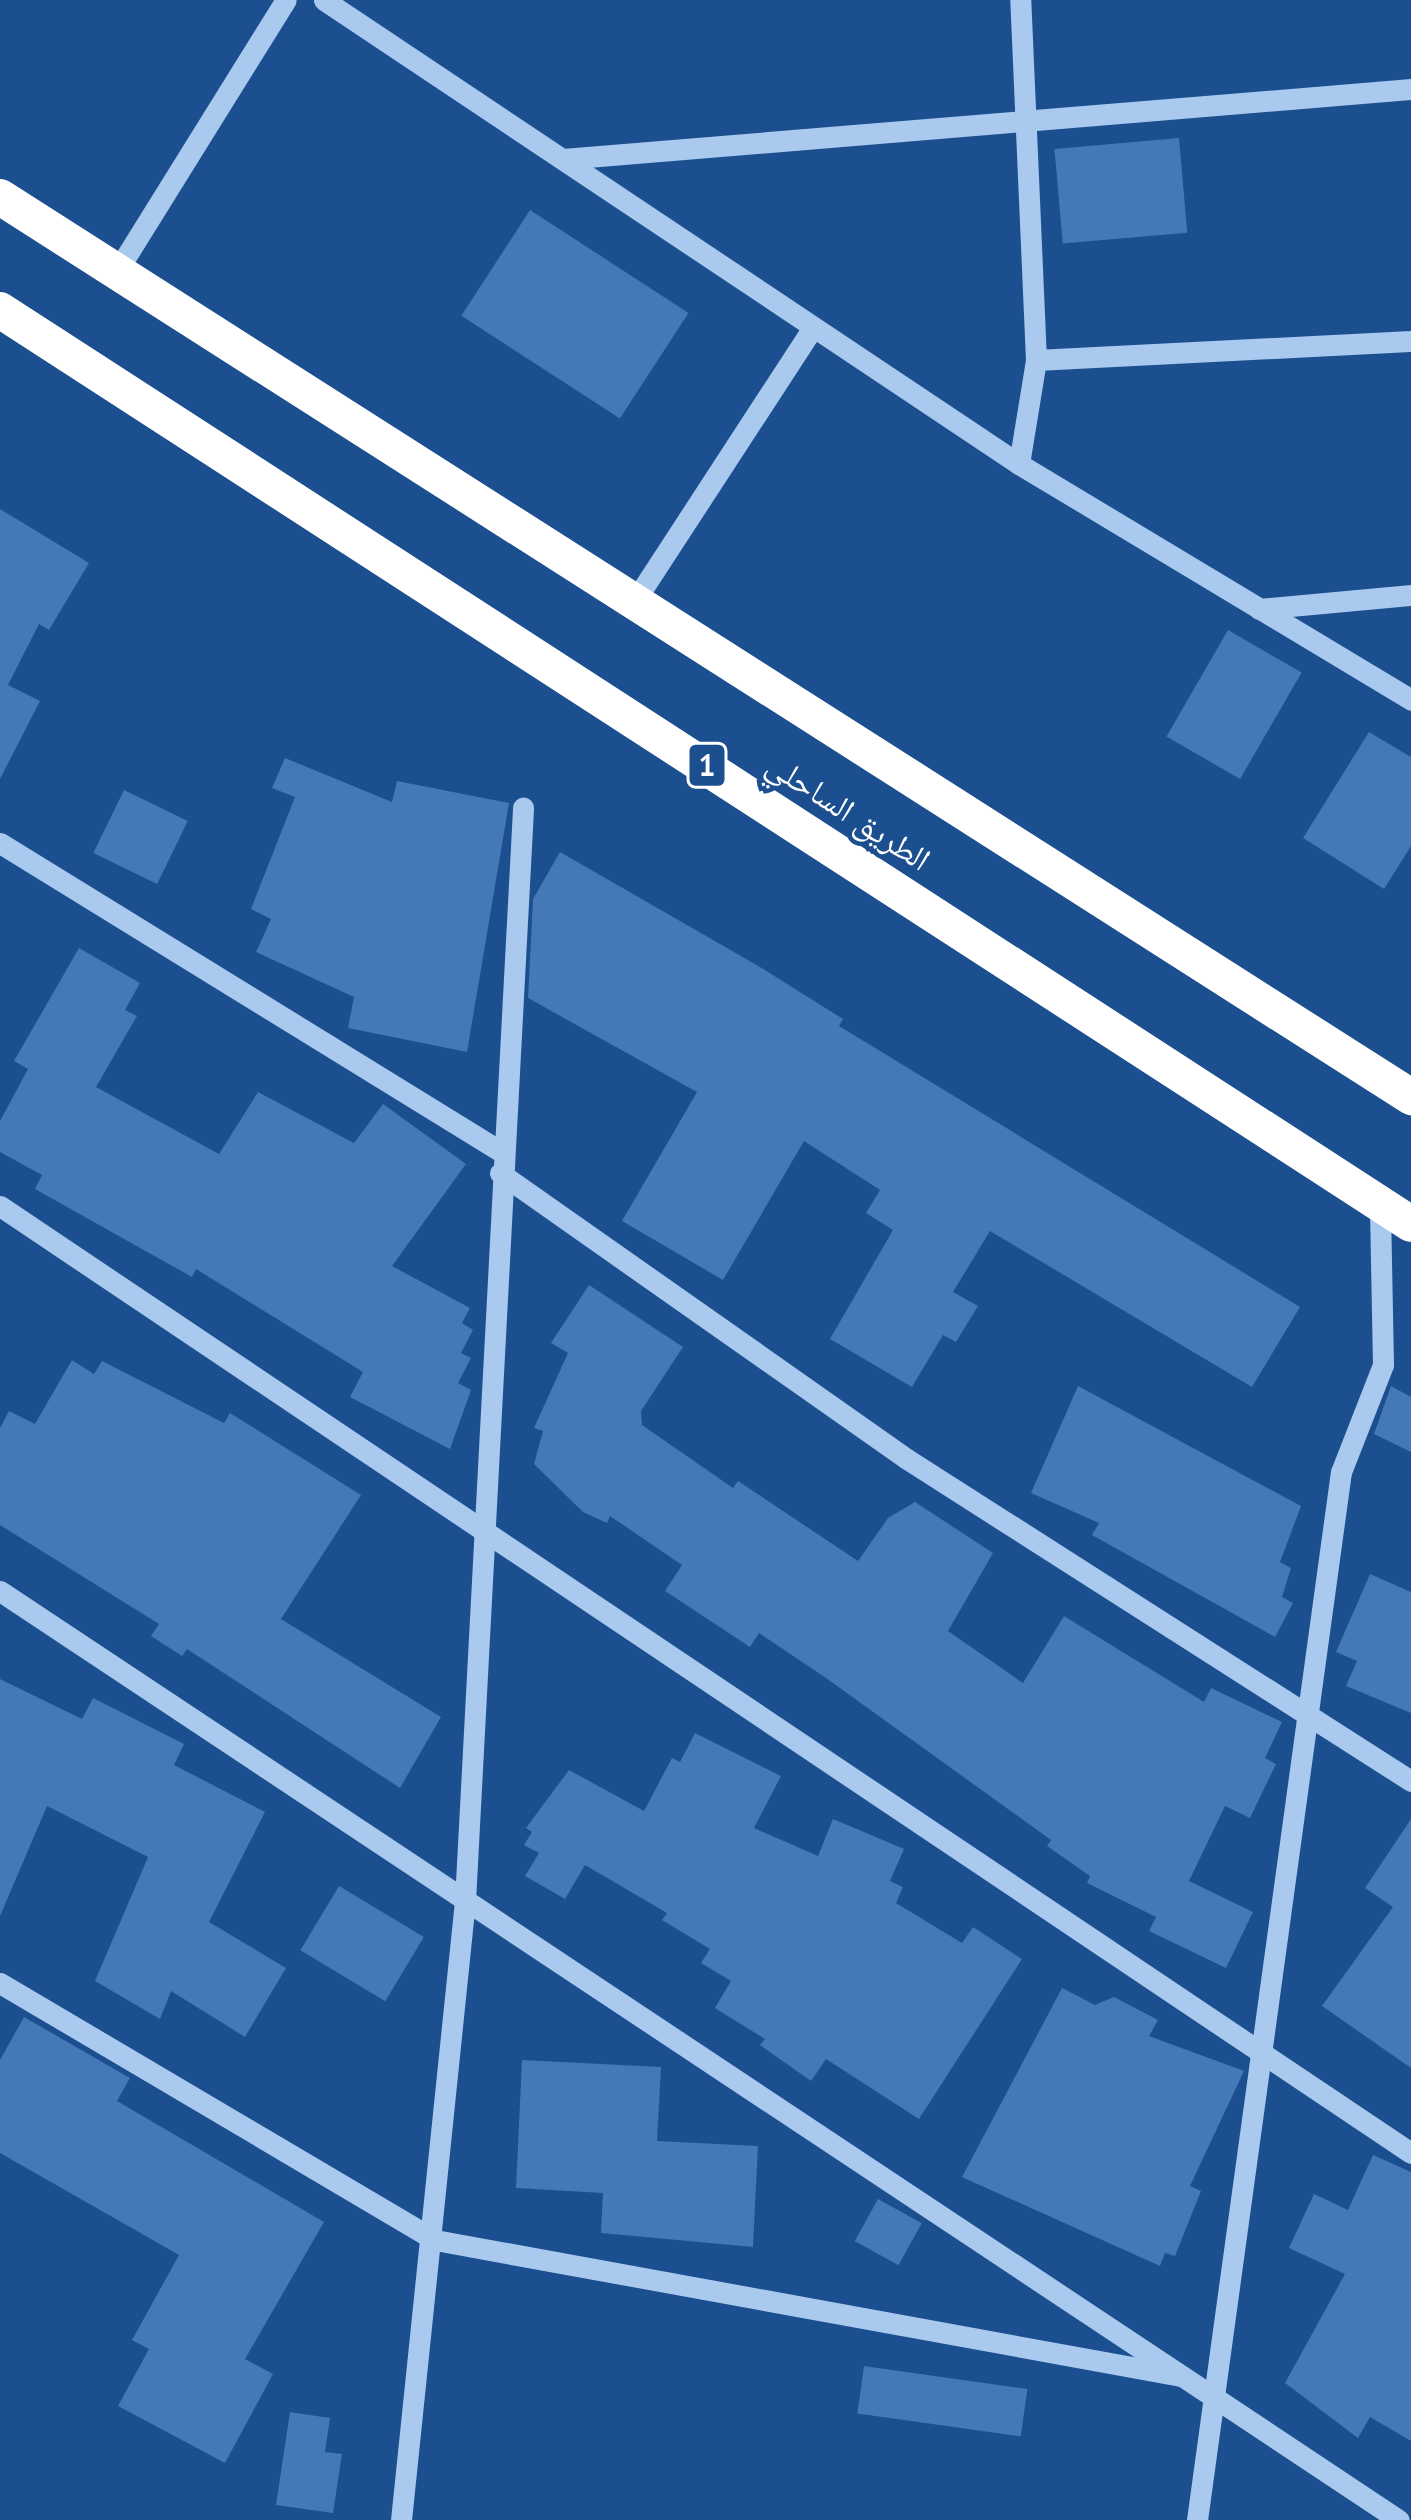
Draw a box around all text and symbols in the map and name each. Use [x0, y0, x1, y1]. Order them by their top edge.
road number: 1 [686, 741, 728, 789]
street label: الطريق الساحلي [760, 743, 938, 879]

